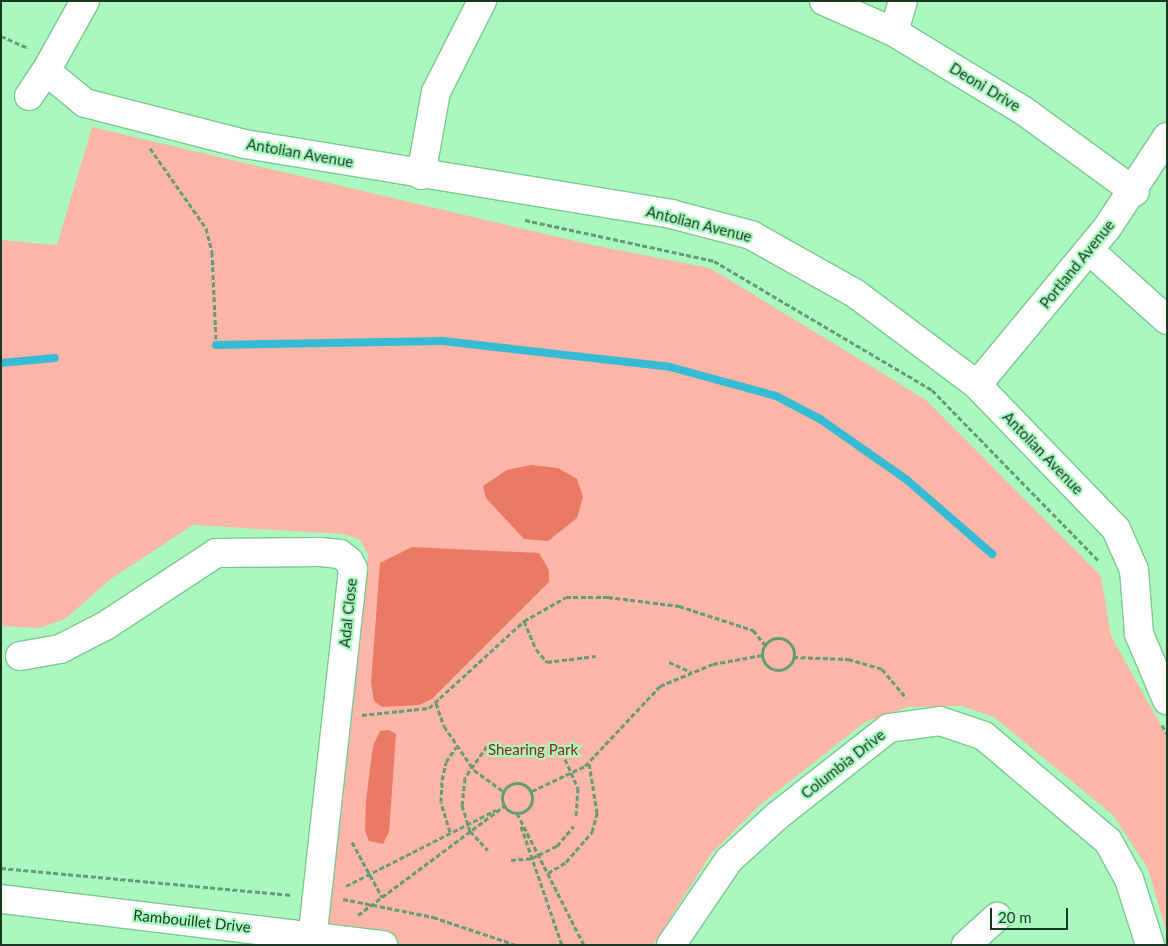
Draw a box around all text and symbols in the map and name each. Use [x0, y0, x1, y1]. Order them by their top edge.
street label: Deoni Drive [946, 59, 1024, 115]
street label: Antolian Avenue [245, 135, 355, 171]
street label: Antolian Avenue [644, 202, 754, 246]
street label: Portland Avenue [1036, 216, 1118, 312]
street label: Antolian Avenue [999, 408, 1087, 498]
street label: Adal Close [335, 577, 361, 649]
street label: Columbia Drive [797, 726, 889, 802]
park label: Shearing Park [488, 741, 578, 759]
scale bar [993, 898, 1070, 930]
street label: Rambouillet Drive [132, 906, 252, 936]
text: 20 m [998, 908, 1032, 926]

